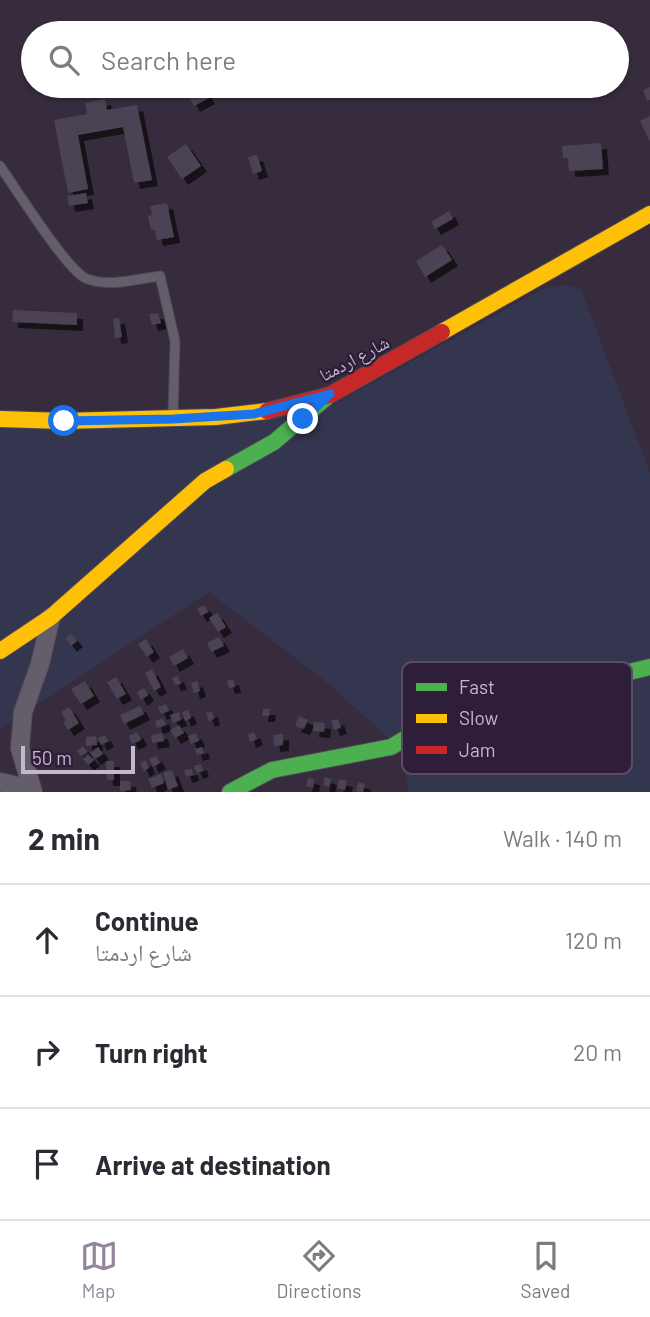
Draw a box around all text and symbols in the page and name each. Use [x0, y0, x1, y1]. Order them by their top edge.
search box [21, 21, 629, 98]
icon: search [45, 41, 83, 79]
text: Search here [101, 44, 236, 75]
street label: شارع اردمتا [315, 331, 393, 386]
route end [287, 403, 318, 434]
route start [48, 405, 79, 436]
legend [402, 662, 632, 774]
text: Fast [459, 675, 495, 698]
text: Slow [459, 706, 498, 729]
text: Jam [459, 738, 495, 761]
scale bar [21, 743, 135, 775]
text: 50 m [32, 746, 72, 769]
text: 2 min [28, 820, 100, 856]
text: Walk · 140 m [503, 824, 622, 852]
text: Continue [95, 905, 199, 936]
icon: ahead [28, 921, 66, 959]
text: 120 m [565, 926, 622, 954]
text: شارع اردمتا [95, 938, 192, 966]
icon: right [28, 1033, 66, 1071]
text: Turn right [95, 1037, 208, 1068]
text: 20 m [573, 1038, 622, 1066]
icon: arrive [28, 1145, 66, 1183]
text: Arrive at destination [95, 1149, 331, 1180]
tab: Map [80, 1237, 118, 1302]
tab: Directions [277, 1237, 362, 1302]
tab: Saved [521, 1237, 570, 1302]

